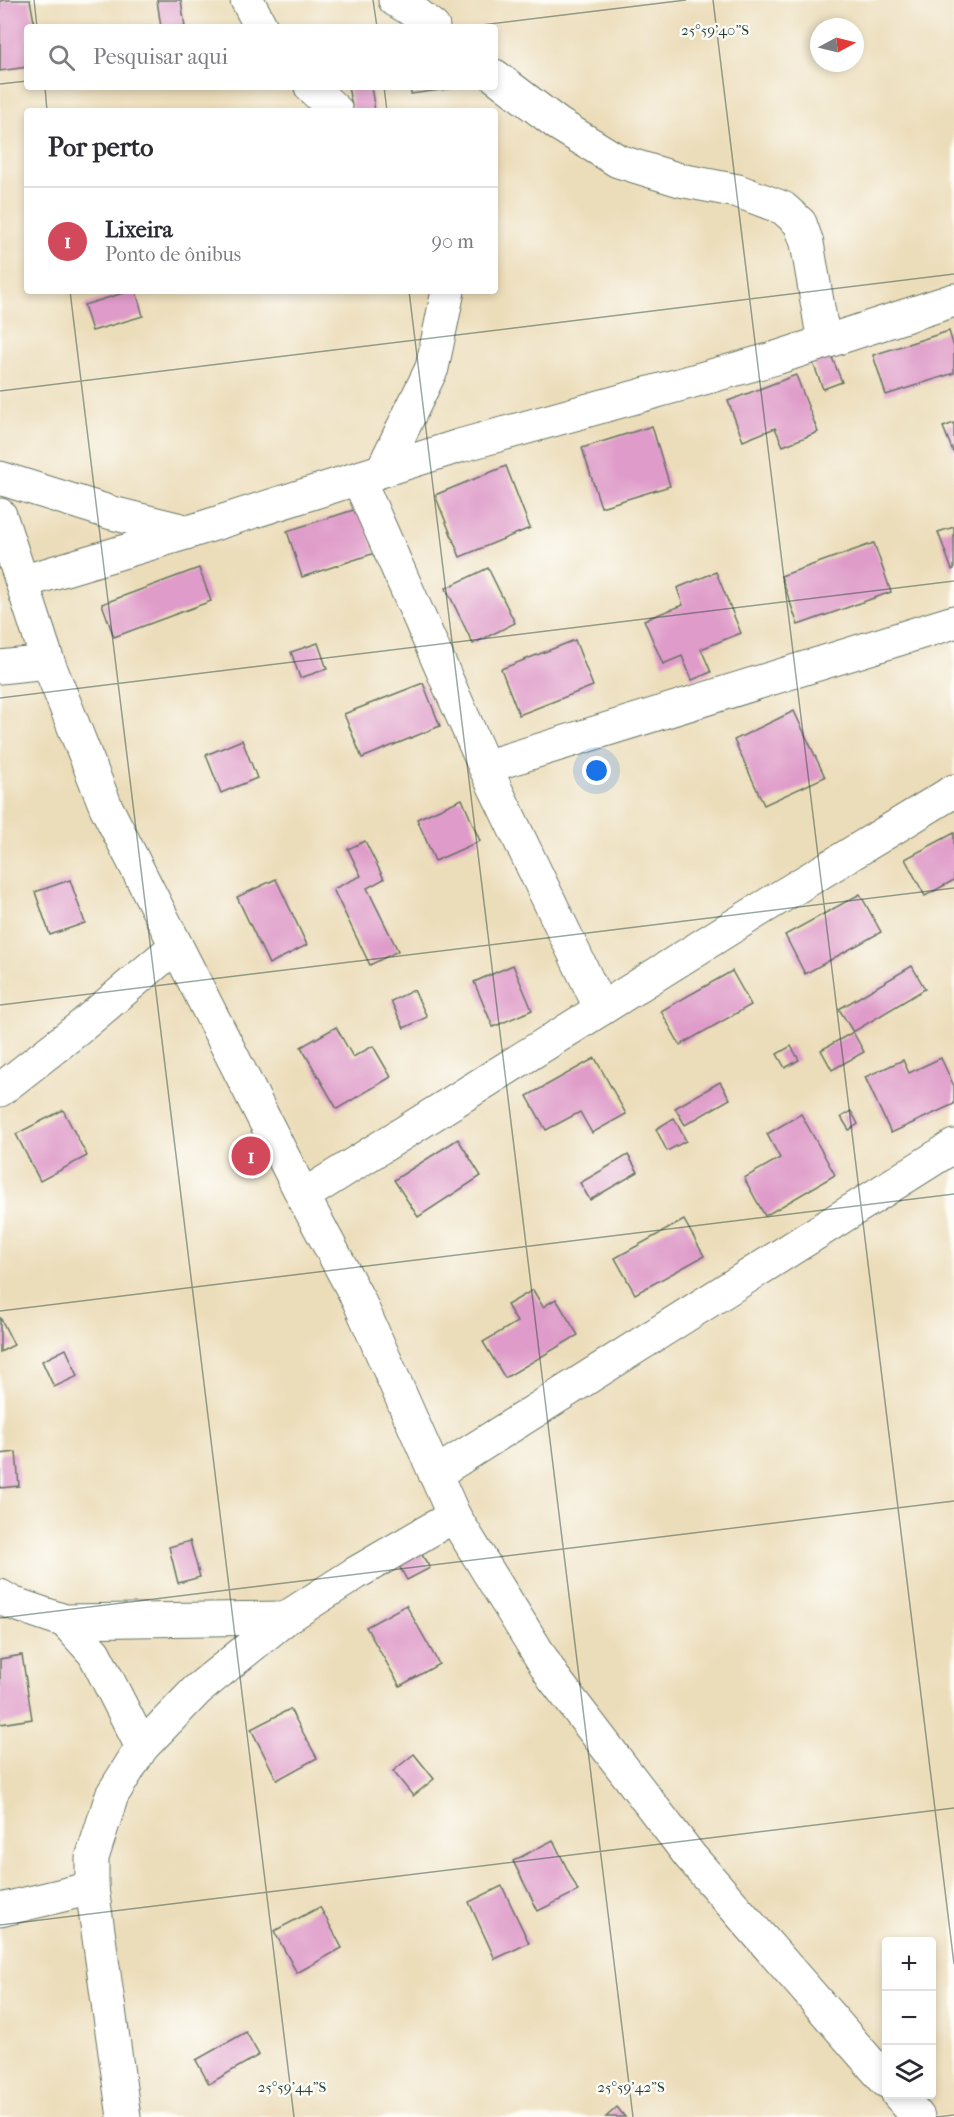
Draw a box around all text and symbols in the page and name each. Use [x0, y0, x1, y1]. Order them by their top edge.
north arrow [810, 18, 864, 72]
text: 25°59'40"S [681, 21, 749, 39]
search box [24, 24, 498, 90]
icon: search [45, 41, 78, 74]
text: Pesquisar aqui [93, 44, 228, 70]
text: Por perto [48, 132, 153, 163]
text: Lixeira [105, 217, 173, 243]
text: 1 [64, 230, 71, 253]
text: 90 m [432, 230, 474, 253]
text: Ponto de ônibus [105, 243, 241, 266]
your location [582, 756, 611, 785]
pin: 1 [232, 1134, 270, 1178]
map controls [882, 1937, 936, 2099]
button: + [882, 1937, 936, 1991]
button: − [882, 1991, 936, 2045]
button: layers [882, 2045, 936, 2099]
text: 25°59'44"S [258, 2078, 327, 2096]
text: 25°59'42"S [597, 2078, 665, 2096]

